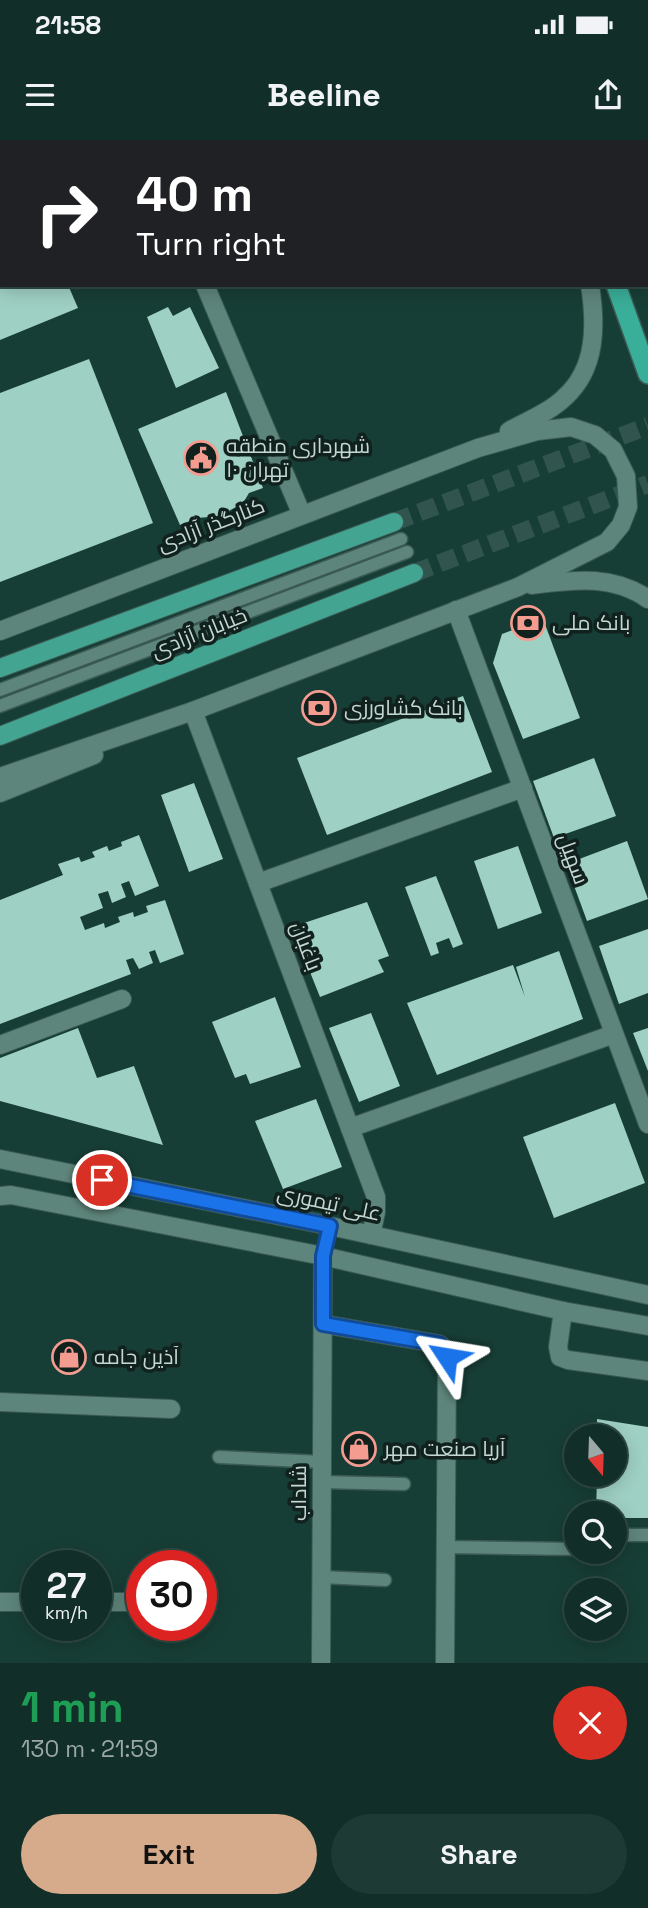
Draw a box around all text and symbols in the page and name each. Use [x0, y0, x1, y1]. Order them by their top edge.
text: 21:58 [35, 8, 101, 42]
text: Beeline [267, 75, 381, 115]
icon: menu [21, 76, 59, 114]
icon: share [589, 76, 627, 114]
text: 40 m [136, 163, 253, 225]
icon: right [21, 168, 112, 259]
text: Turn right [136, 224, 286, 264]
place label: شهرداری منطقه ۱۰ تهران [226, 432, 370, 483]
public building icon: شهرداری منطقه ۱۰ تهران [182, 439, 220, 477]
street label: کنارگذر آزادی [153, 492, 268, 557]
street label: خیابان آزادی [147, 601, 251, 664]
bank icon: بانک ملی [509, 604, 547, 642]
place label: بانک ملی [552, 609, 630, 636]
bank icon: بانک کشاورزی [300, 689, 338, 727]
place label: بانک کشاورزی [344, 694, 463, 721]
street label: سهیل [552, 830, 595, 888]
street label: باغبان [285, 917, 328, 974]
pin [72, 1150, 132, 1210]
icon: arrive [83, 1161, 121, 1199]
street label: علی تیموری [275, 1178, 383, 1227]
position arrow [410, 1320, 484, 1394]
shop icon: آذین جامه [50, 1338, 88, 1376]
place label: آذین جامه [94, 1343, 179, 1370]
north arrow [564, 1424, 626, 1488]
map controls [564, 1424, 627, 1641]
shop icon: آریا صنعت مهر [340, 1430, 378, 1468]
place label: آریا صنعت مهر [383, 1435, 506, 1462]
street label: شاداب [285, 1465, 312, 1521]
button: search [564, 1501, 627, 1564]
speed limit sign: 30 [126, 1550, 217, 1641]
text: 27 [47, 1564, 86, 1608]
button: layers [564, 1578, 627, 1641]
text: km/h [45, 1601, 88, 1624]
text: 1 min [21, 1681, 124, 1734]
button: close [553, 1686, 627, 1760]
text: 130 m · 21:59 [21, 1734, 158, 1764]
button: Exit [21, 1814, 317, 1894]
button: Share [331, 1814, 627, 1894]

